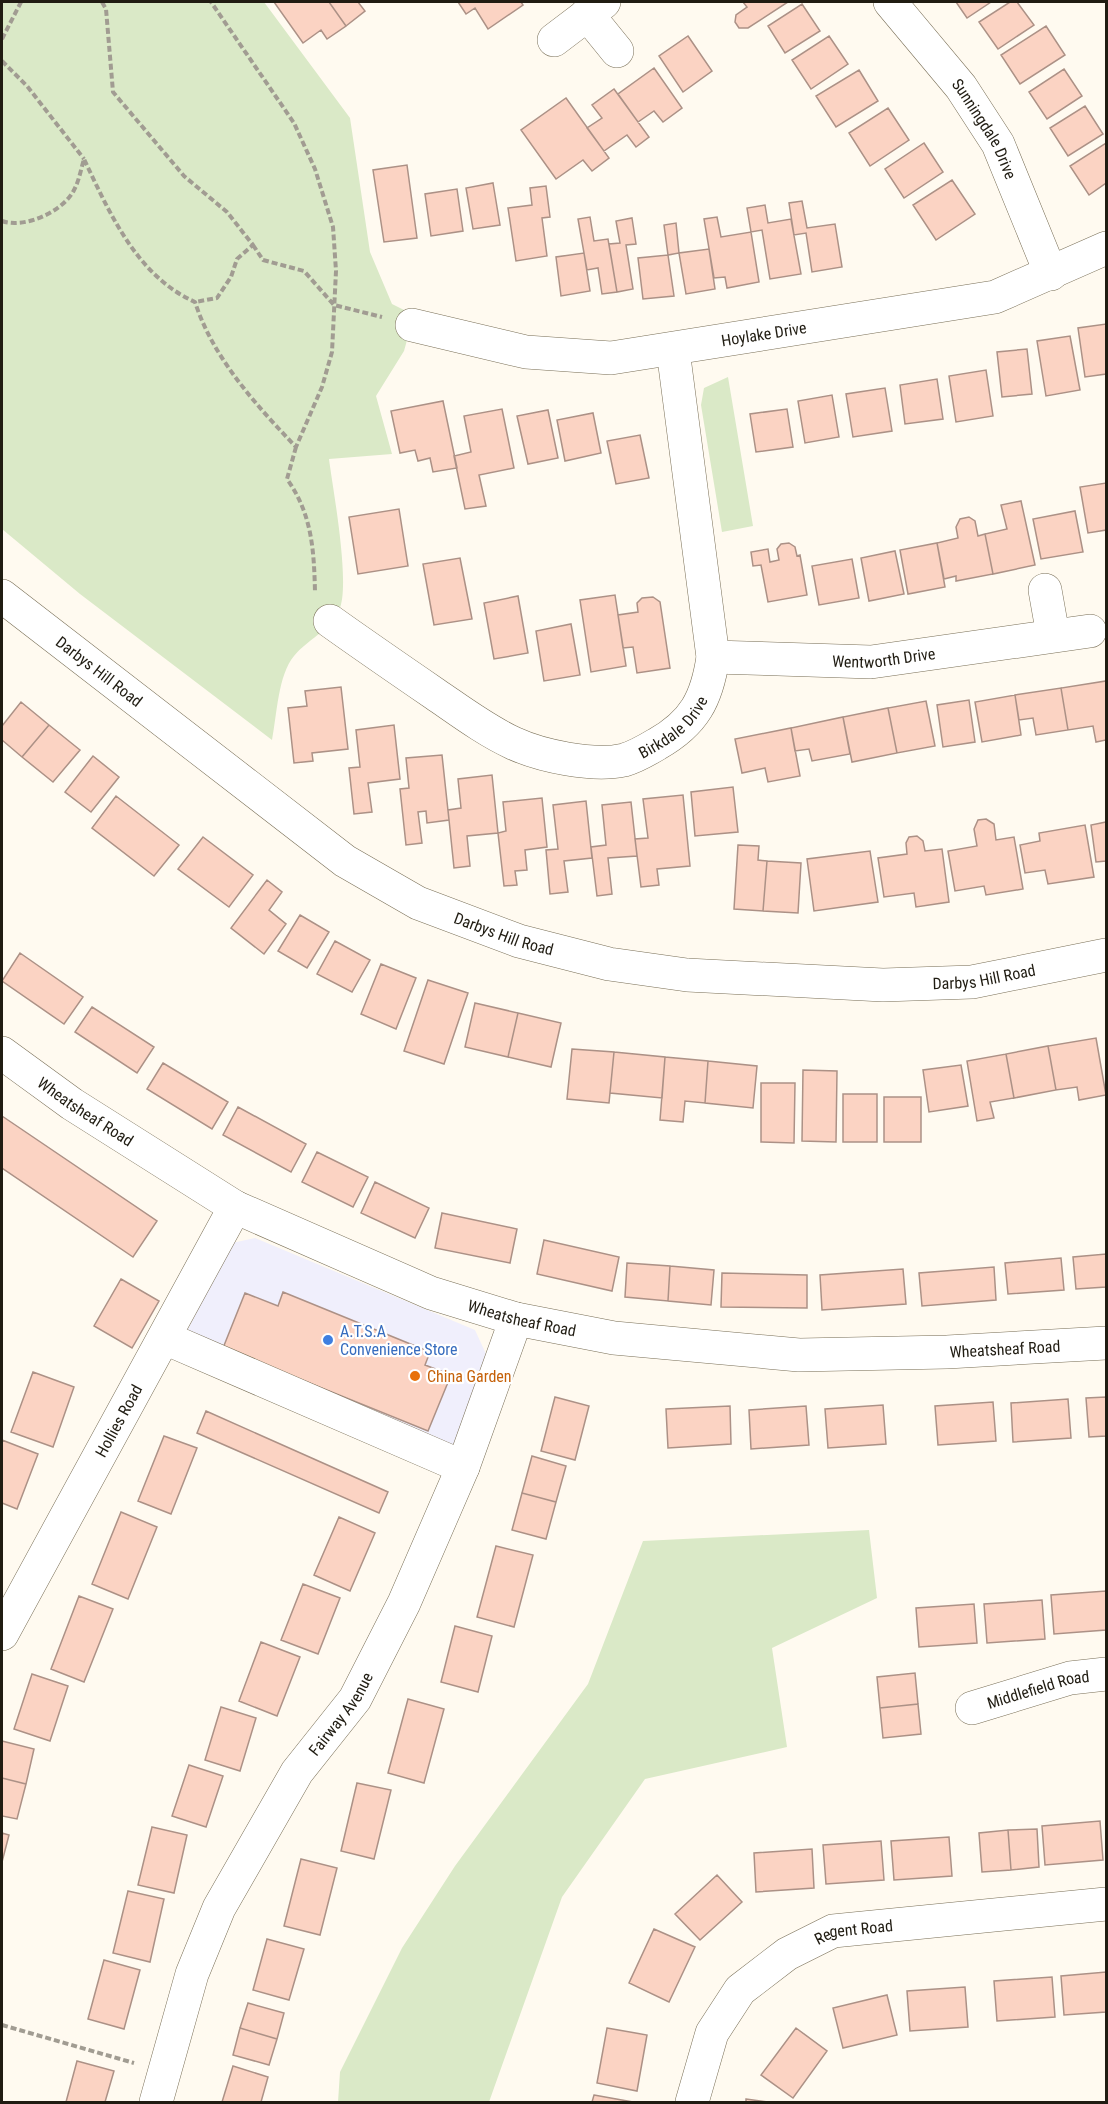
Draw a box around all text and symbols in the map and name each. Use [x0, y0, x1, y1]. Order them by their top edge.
street label: Sunningdale Drive [948, 75, 1020, 182]
street label: Hoylake Drive [720, 318, 808, 350]
street label: Darbys Hill Road [52, 632, 146, 711]
street label: Wentworth Drive [832, 644, 937, 672]
street label: Birkdale Drive [635, 693, 712, 763]
street label: Darbys Hill Road [451, 908, 555, 959]
street label: Darbys Hill Road [932, 960, 1037, 993]
street label: Wheatsheaf Road [34, 1073, 137, 1150]
street label: Wheatsheaf Road [465, 1296, 578, 1340]
place label: A.T.S.A Convenience Store [340, 1322, 457, 1359]
marker: A.T.S.A Convenience Store [321, 1333, 335, 1347]
street label: Wheatsheaf Road [949, 1337, 1061, 1362]
place label: China Garden [427, 1367, 512, 1386]
marker: China Garden [408, 1369, 422, 1383]
street label: Hollies Road [91, 1381, 146, 1460]
street label: Middlefield Road [985, 1667, 1090, 1713]
street label: Fairway Avenue [305, 1669, 377, 1760]
street label: Regent Road [811, 1916, 894, 1949]

